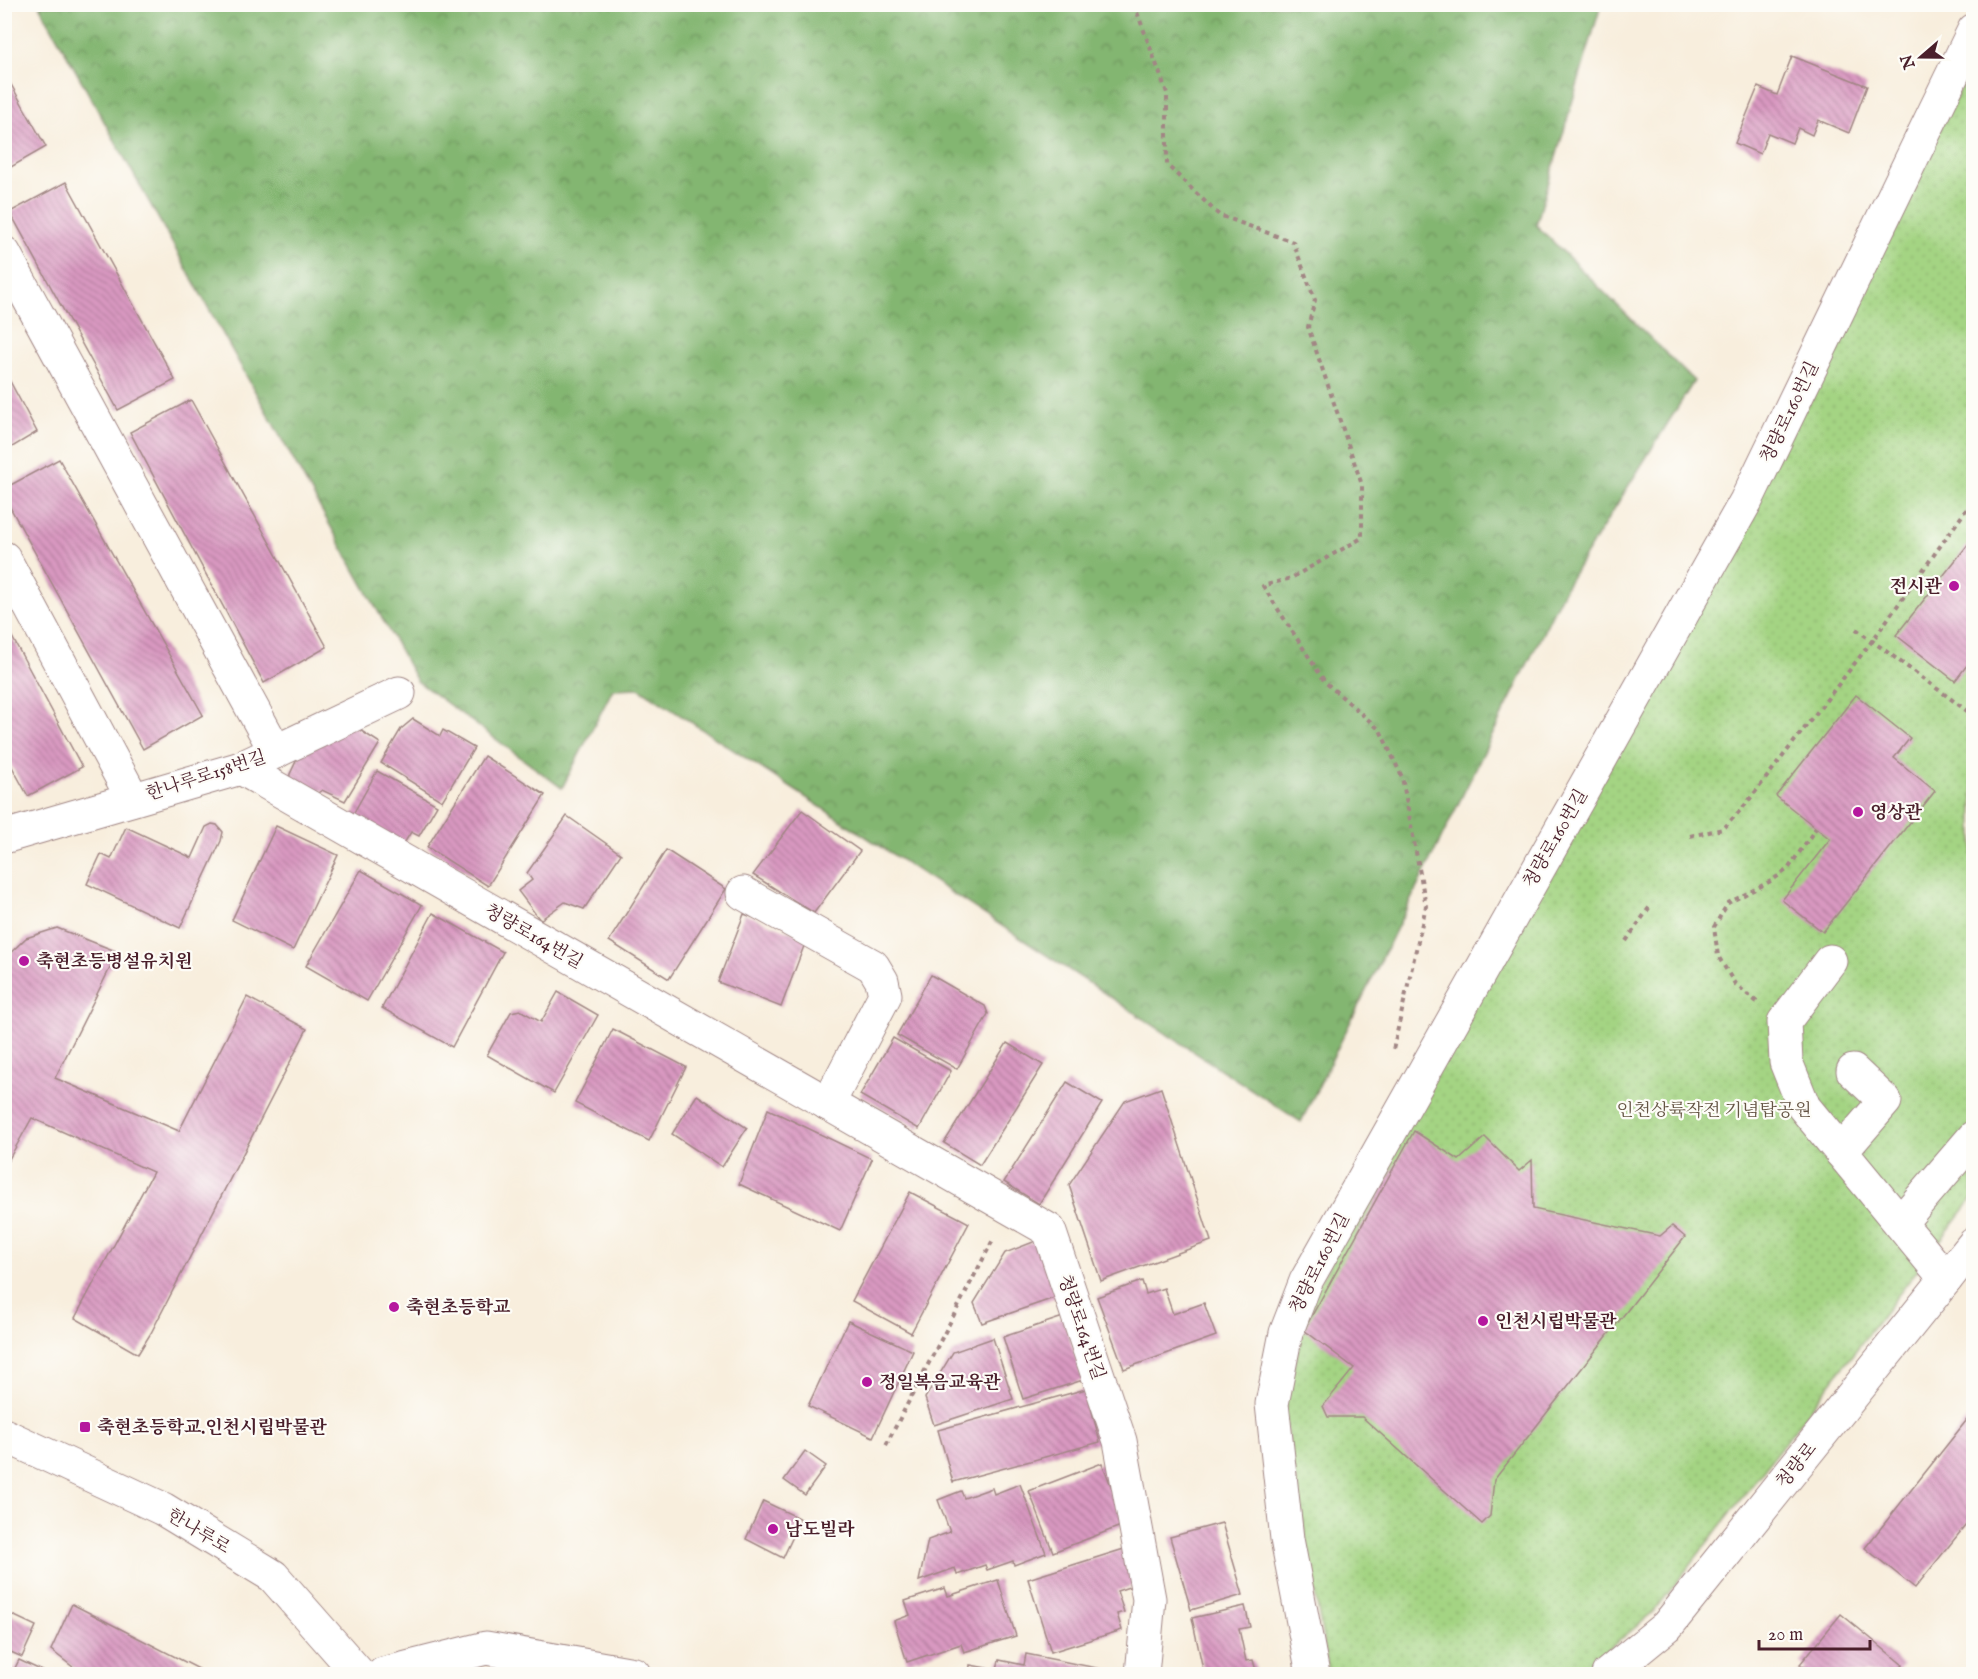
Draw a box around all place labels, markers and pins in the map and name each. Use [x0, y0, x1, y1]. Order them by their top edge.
place label: 전시관 [1890, 576, 1943, 599]
marker: 전시관 [1947, 579, 1961, 593]
place label: 영상관 [1870, 802, 1923, 825]
marker: 영상관 [1851, 805, 1865, 819]
place label: 축현초등병설유치원 [36, 951, 193, 974]
marker: 축현초등병설유치원 [17, 954, 31, 968]
place label: 축현초등학교 [406, 1297, 511, 1320]
marker: 축현초등학교 [387, 1300, 401, 1314]
place label: 인천시립박물관 [1495, 1311, 1617, 1334]
marker: 인천시립박물관 [1476, 1314, 1490, 1328]
place label: 정일복음교육관 [879, 1372, 1001, 1395]
marker: 정일복음교육관 [860, 1375, 874, 1389]
place label: 축현초등학교.인천시립박물관 [97, 1417, 328, 1440]
marker: 축현초등학교.인천시립박물관 [78, 1420, 92, 1434]
place label: 남도빌라 [785, 1519, 855, 1542]
marker: 남도빌라 [766, 1522, 780, 1536]

